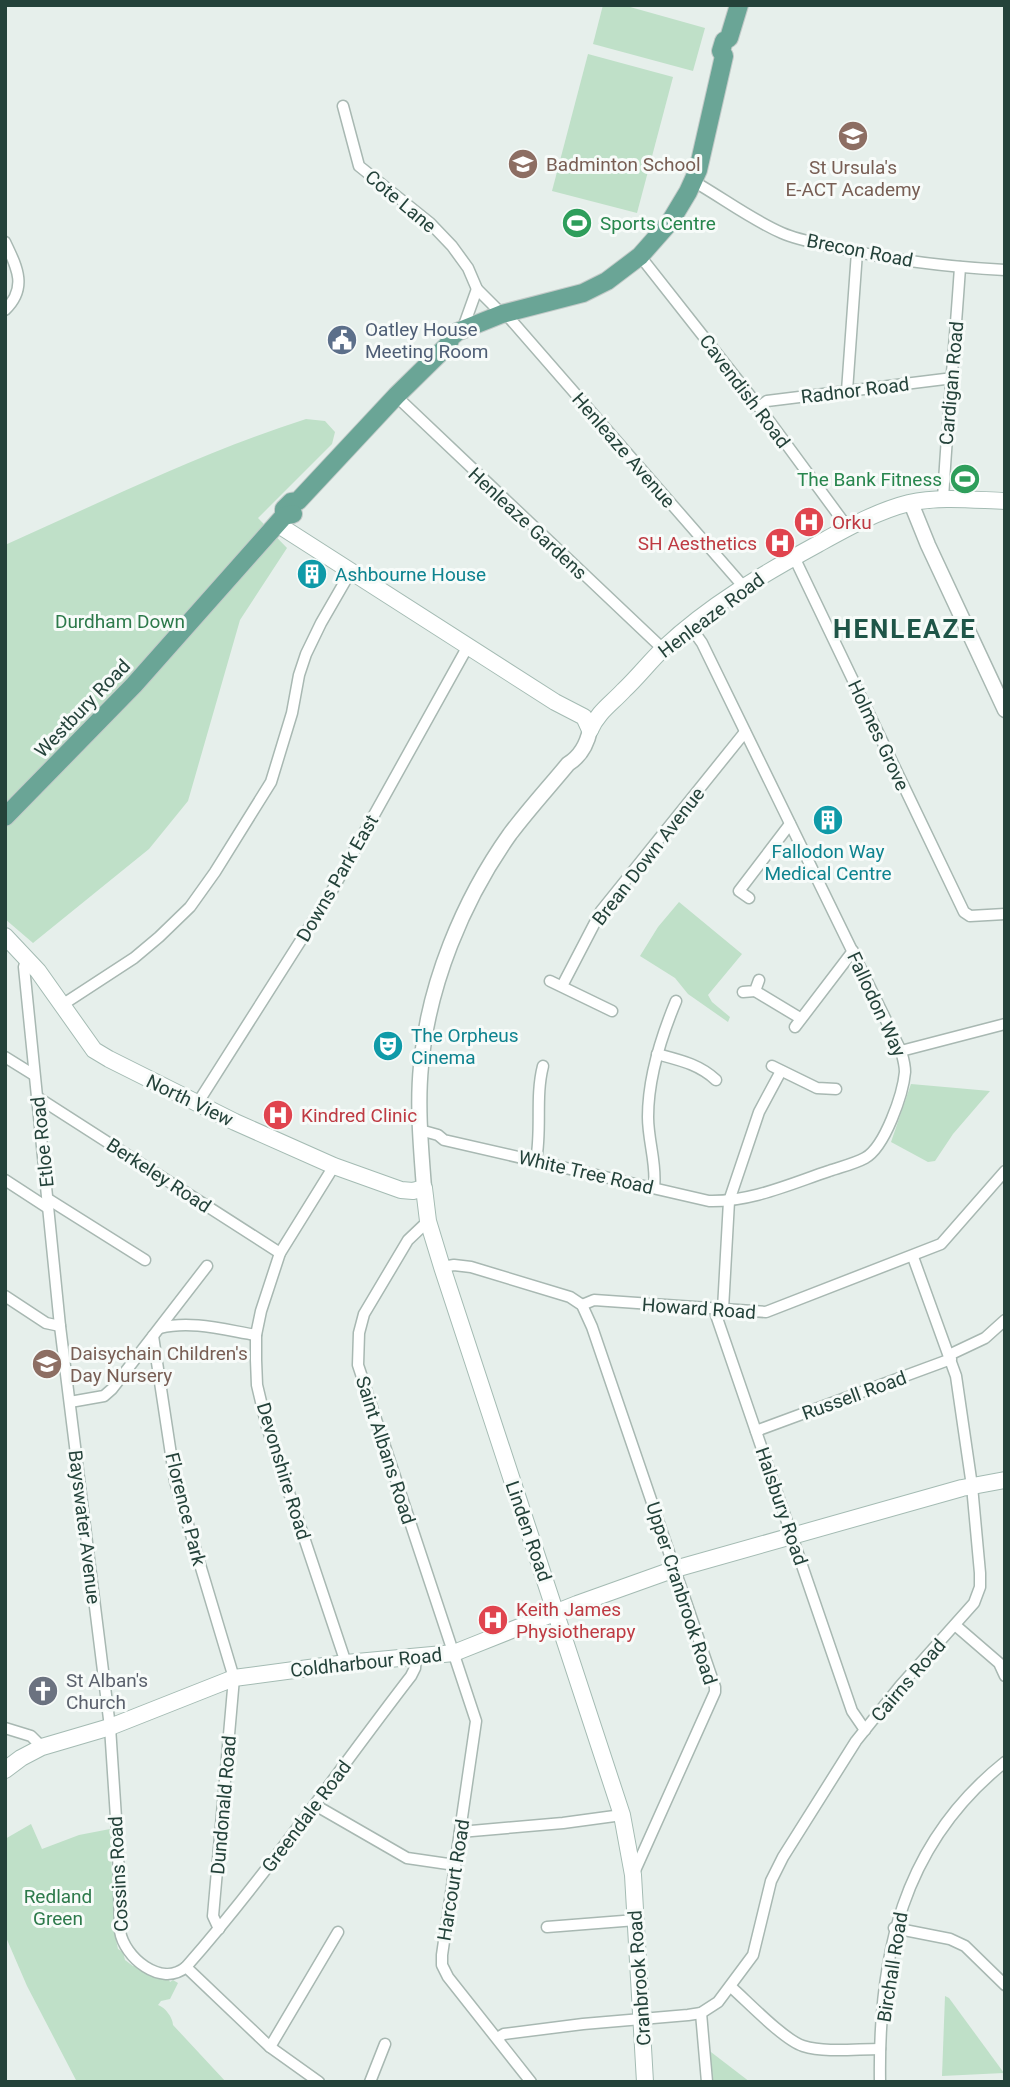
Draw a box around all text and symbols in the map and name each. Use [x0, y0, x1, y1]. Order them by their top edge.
school or university icon: St Ursula's E-ACT Academy [836, 119, 870, 153]
school or university icon: Badminton School [506, 147, 540, 181]
place label: Badminton School [546, 153, 701, 176]
place label: St Ursula's E-ACT Academy [785, 156, 921, 201]
street label: Cote Lane [361, 165, 441, 238]
sports icon: Sports Centre [560, 206, 594, 240]
place label: Sports Centre [600, 212, 716, 235]
street label: Brecon Road [805, 229, 915, 272]
place label: Oatley House Meeting Room [365, 318, 489, 363]
street label: Cardigan Road [935, 320, 968, 446]
public building icon: Oatley House Meeting Room [325, 323, 359, 357]
street label: Cavendish Road [694, 330, 795, 453]
street label: Radnor Road [800, 372, 910, 409]
street label: Henleaze Avenue [567, 388, 680, 513]
street label: Henleaze Gardens [464, 462, 592, 584]
sports icon: The Bank Fitness [948, 462, 982, 496]
place label: The Bank Fitness [797, 468, 942, 491]
hospital icon: Orku [792, 505, 826, 539]
place label: Orku [832, 511, 872, 534]
hospital icon: SH Aesthetics [763, 526, 797, 560]
place label: SH Aesthetics [638, 532, 757, 555]
building icon: Ashbourne House [295, 557, 329, 591]
place label: Ashbourne House [335, 563, 486, 586]
street label: Henleaze Road [654, 568, 769, 663]
park label: Durdham Down [55, 610, 185, 633]
district label: HENLEAZE [833, 614, 977, 644]
street label: Westbury Road [30, 654, 135, 762]
street label: Holmes Grove [843, 676, 914, 794]
street label: Brean Down Avenue [587, 783, 709, 930]
building icon: Fallodon Way Medical Centre [811, 803, 845, 837]
street label: Downs Park East [292, 811, 383, 946]
place label: Fallodon Way Medical Centre [764, 840, 892, 885]
street label: Fallodon Way [842, 948, 911, 1060]
place label: The Orpheus Cinema [411, 1024, 519, 1069]
theatre icon: The Orpheus Cinema [371, 1029, 405, 1063]
street label: North View [143, 1070, 237, 1131]
street label: Etloe Road [26, 1096, 59, 1188]
hospital icon: Kindred Clinic [261, 1098, 295, 1132]
place label: Kindred Clinic [301, 1104, 417, 1127]
street label: Berkeley Road [102, 1133, 215, 1218]
street label: White Tree Road [516, 1146, 656, 1199]
street label: Howard Road [641, 1293, 757, 1324]
place label: Daisychain Children's Day Nursery [70, 1342, 248, 1387]
school or university icon: Daisychain Children's Day Nursery [30, 1347, 64, 1381]
street label: Russell Road [799, 1366, 910, 1425]
street label: Saint Albans Road [351, 1373, 420, 1527]
street label: Devonshire Road [252, 1400, 315, 1543]
street label: Halsbury Road [751, 1444, 812, 1568]
street label: Bayswater Avenue [64, 1449, 105, 1605]
street label: Florence Park [160, 1450, 211, 1568]
street label: Linden Road [501, 1478, 556, 1585]
street label: Upper Cranbrook Road [641, 1499, 722, 1687]
place label: Keith James Physiotherapy [516, 1598, 635, 1643]
hospital icon: Keith James Physiotherapy [476, 1603, 510, 1637]
street label: Cairns Road [866, 1634, 951, 1727]
street label: Coldharbour Road [289, 1643, 443, 1682]
place label: St Alban's Church [66, 1669, 148, 1714]
church icon: St Alban's Church [26, 1674, 60, 1708]
street label: Dundonald Road [206, 1735, 241, 1876]
street label: Greendale Road [257, 1756, 356, 1877]
street label: Cossins Road [104, 1815, 133, 1933]
street label: Harcourt Road [433, 1818, 474, 1943]
park label: Redland Green [24, 1885, 92, 1930]
street label: Cranbrook Road [623, 1909, 656, 2047]
street label: Birchall Road [872, 1910, 913, 2024]

